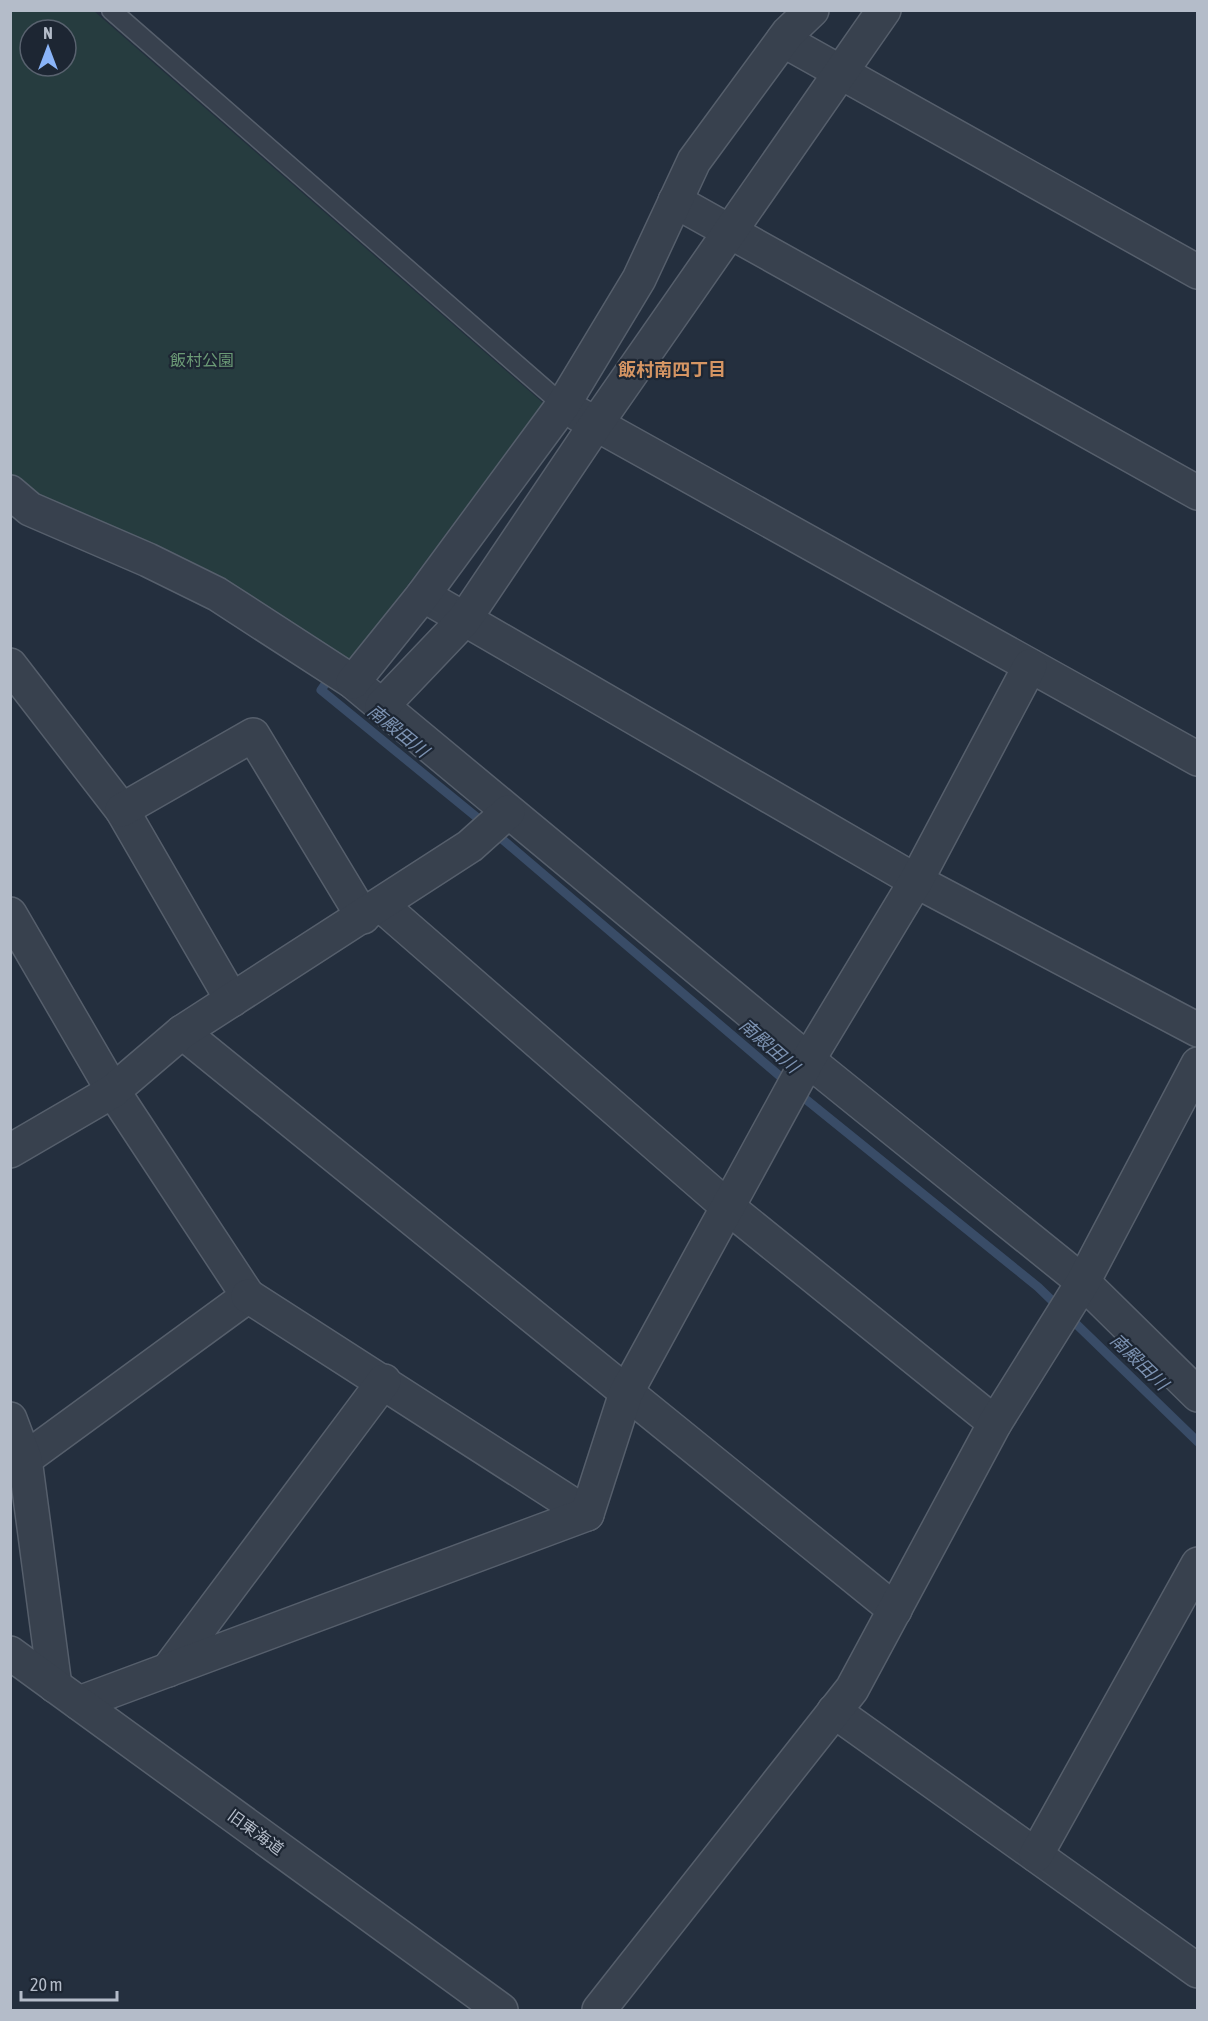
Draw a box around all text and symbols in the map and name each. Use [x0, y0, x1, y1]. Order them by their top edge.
north arrow [18, 18, 78, 78]
text: N [43, 24, 53, 42]
park label: 飯村公園 [170, 351, 234, 369]
district label: 飯村南四丁目 [618, 359, 726, 380]
water label: 南殿田川 [364, 700, 434, 763]
water label: 南殿田川 [735, 1014, 805, 1078]
water label: 南殿田川 [1106, 1329, 1174, 1396]
street label: 旧東海道 [225, 1806, 287, 1858]
scale bar [21, 1964, 117, 2002]
text: 20 m [30, 1974, 62, 1995]

